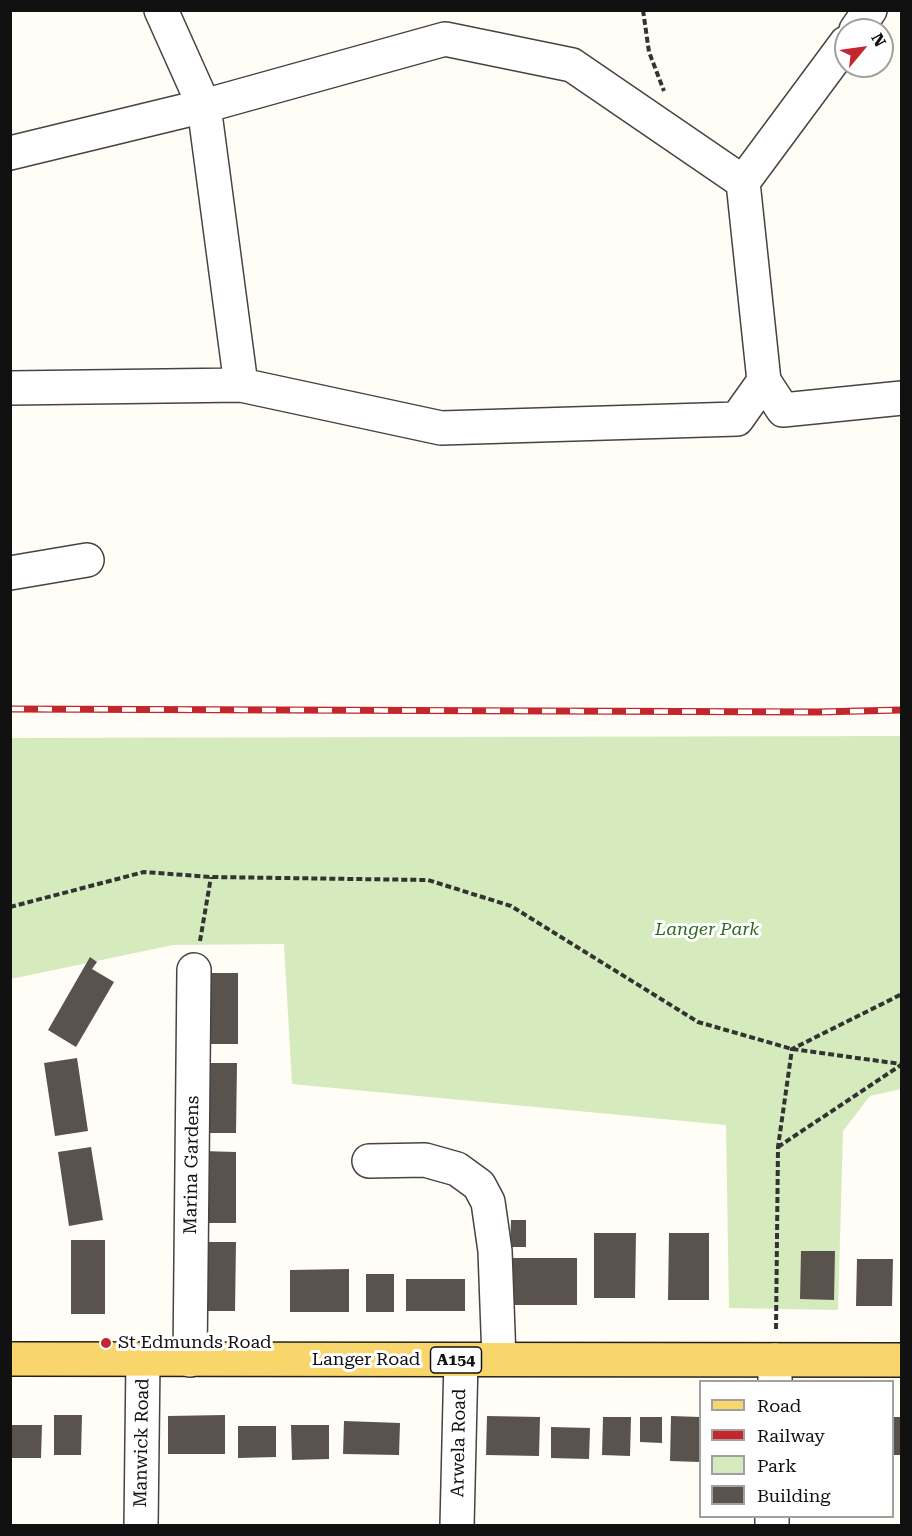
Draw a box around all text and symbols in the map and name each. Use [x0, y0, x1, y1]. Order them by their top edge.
north arrow [834, 18, 894, 78]
text: N [867, 30, 890, 50]
park label: Langer Park [655, 919, 759, 941]
street label: Marina Gardens [180, 1096, 204, 1234]
place label: St Edmunds Road [118, 1332, 272, 1354]
marker: St Edmunds Road [99, 1336, 113, 1350]
road number: A154 [430, 1347, 482, 1373]
street label: Langer Road [312, 1349, 420, 1371]
street label: Manwick Road [130, 1378, 154, 1508]
legend [699, 1380, 894, 1518]
street label: Arwela Road [447, 1388, 471, 1498]
text: Road [757, 1395, 801, 1416]
text: Railway [757, 1425, 825, 1446]
text: Park [757, 1455, 797, 1476]
text: Building [757, 1485, 831, 1506]

